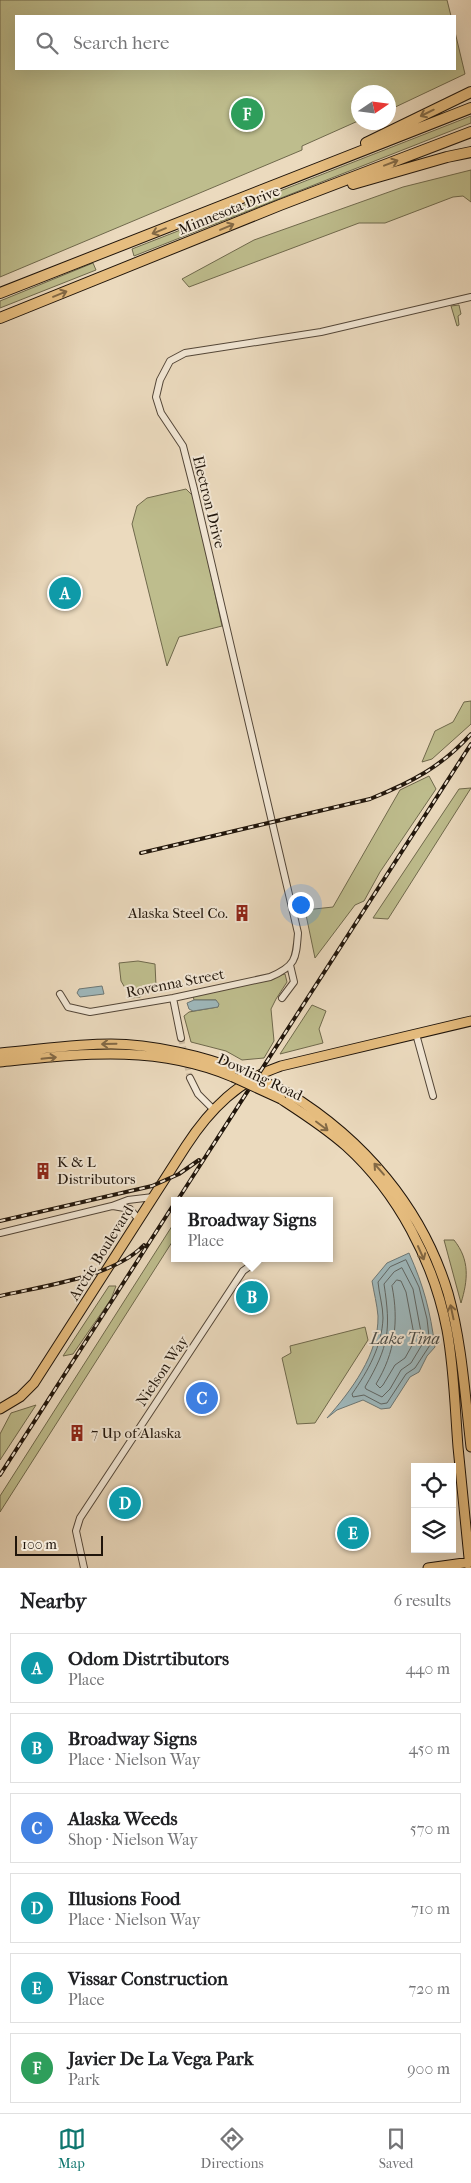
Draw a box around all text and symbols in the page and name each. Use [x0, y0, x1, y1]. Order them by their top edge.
search box [15, 15, 456, 70]
icon: search [33, 29, 61, 57]
text: Search here [73, 32, 169, 54]
north arrow [351, 85, 396, 130]
pin: F [231, 95, 263, 133]
one-way arrow [420, 109, 435, 118]
one-way arrow [383, 158, 398, 167]
street label: Minnesota Drive [175, 181, 283, 239]
one-way arrow [220, 222, 235, 231]
one-way arrow [152, 226, 167, 236]
one-way arrow [53, 289, 68, 298]
street label: Electron Drive [189, 454, 229, 551]
pin: A [49, 574, 81, 612]
your location [288, 892, 314, 918]
building icon: Alaska Steel Co. [232, 903, 252, 923]
place label: Alaska Steel Co. [127, 904, 228, 922]
street label: Rovenna Street [124, 965, 226, 1001]
one-way arrow [101, 1040, 117, 1049]
street label: Dowling Road [215, 1049, 306, 1105]
one-way arrow [40, 1053, 56, 1062]
one-way arrow [315, 1121, 328, 1132]
place label: K & L Distributors [57, 1153, 136, 1188]
building icon: K & L Distributors [33, 1161, 53, 1181]
one-way arrow [374, 1163, 385, 1176]
popup [171, 1197, 333, 1262]
street label: Arctic Boulevard [64, 1202, 138, 1304]
text: Broadway Signs [187, 1209, 317, 1231]
text: Place [187, 1231, 224, 1250]
one-way arrow [417, 1245, 427, 1260]
pin: B [236, 1278, 268, 1316]
one-way arrow [447, 1305, 456, 1321]
water label: Lake Tina [369, 1329, 440, 1348]
street label: Nielson Way [132, 1332, 193, 1409]
pin: C [186, 1379, 218, 1417]
building icon: 7 Up of Alaska [67, 1423, 87, 1443]
place label: 7 Up of Alaska [91, 1424, 182, 1442]
map controls [411, 1463, 456, 1553]
button: locate [411, 1463, 456, 1508]
pin: D [109, 1484, 141, 1522]
button: layers [411, 1508, 456, 1553]
pin: E [337, 1514, 369, 1552]
scale bar [15, 1533, 102, 1556]
text: 100 m [22, 1536, 57, 1553]
text: Nearby [20, 1589, 86, 1613]
text: 6 results [393, 1591, 451, 1610]
text: Odom Distrtibutors [68, 1648, 229, 1670]
text: A [32, 1659, 42, 1678]
text: 440 m [405, 1659, 450, 1678]
text: Place [68, 1670, 104, 1689]
text: Broadway Signs [68, 1728, 197, 1750]
text: B [32, 1739, 42, 1758]
text: 450 m [409, 1739, 450, 1758]
text: Place · Nielson Way [68, 1750, 200, 1769]
text: Alaska Weeds [68, 1808, 178, 1830]
text: C [32, 1819, 42, 1838]
text: 570 m [410, 1819, 450, 1838]
text: Shop · Nielson Way [68, 1830, 198, 1849]
text: Illusions Food [68, 1888, 180, 1910]
text: D [31, 1899, 43, 1918]
text: 710 m [411, 1899, 450, 1918]
text: Place · Nielson Way [68, 1910, 200, 1929]
text: Vissar Construction [68, 1968, 228, 1990]
text: E [32, 1979, 42, 1998]
text: 720 m [409, 1979, 450, 1998]
text: Place [68, 1990, 104, 2009]
text: Javier De La Vega Park [68, 2048, 254, 2070]
text: F [33, 2059, 41, 2078]
text: 900 m [407, 2059, 450, 2078]
text: Park [68, 2070, 100, 2089]
tab: Map [58, 2125, 86, 2172]
tab: Directions [201, 2125, 264, 2172]
tab: Saved [379, 2125, 413, 2172]

